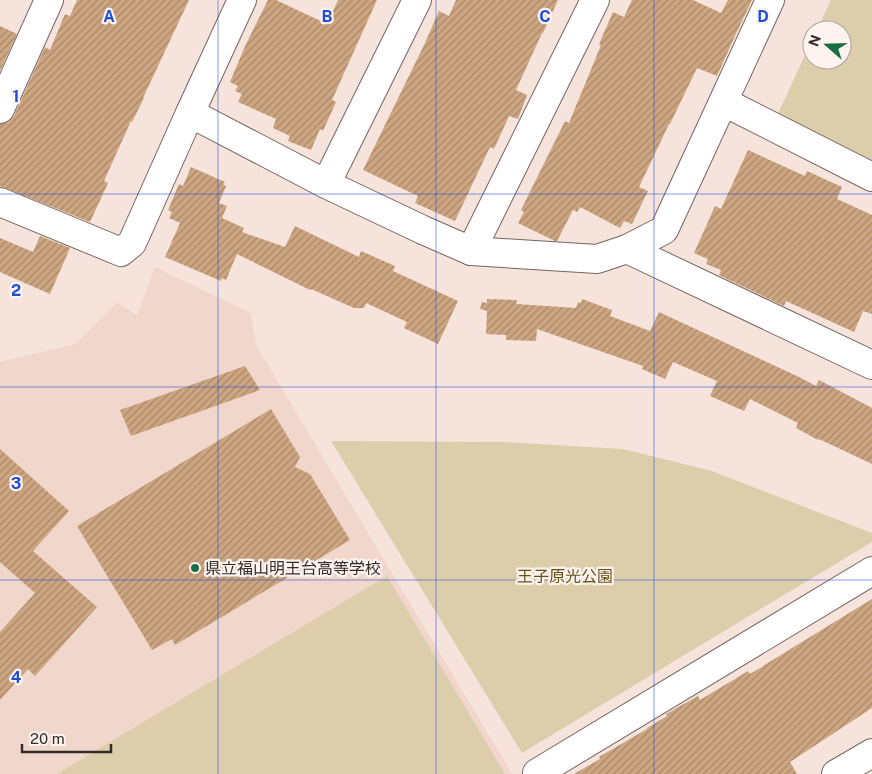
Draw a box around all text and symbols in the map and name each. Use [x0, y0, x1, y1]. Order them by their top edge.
text: A [103, 7, 115, 26]
text: B [322, 7, 333, 26]
text: C [539, 7, 551, 26]
text: D [757, 7, 769, 26]
north arrow [802, 20, 852, 70]
text: N [805, 33, 824, 48]
text: 1 [13, 87, 19, 106]
text: 2 [11, 281, 21, 300]
text: 3 [11, 474, 21, 493]
place label: 県立福山明王台高等学校 [205, 559, 381, 578]
marker: 県立福山明王台高等学校 [189, 562, 201, 574]
park label: 王子原光公園 [517, 567, 613, 586]
text: 4 [11, 668, 22, 687]
scale bar [22, 722, 111, 754]
text: 20 m [30, 730, 65, 747]

